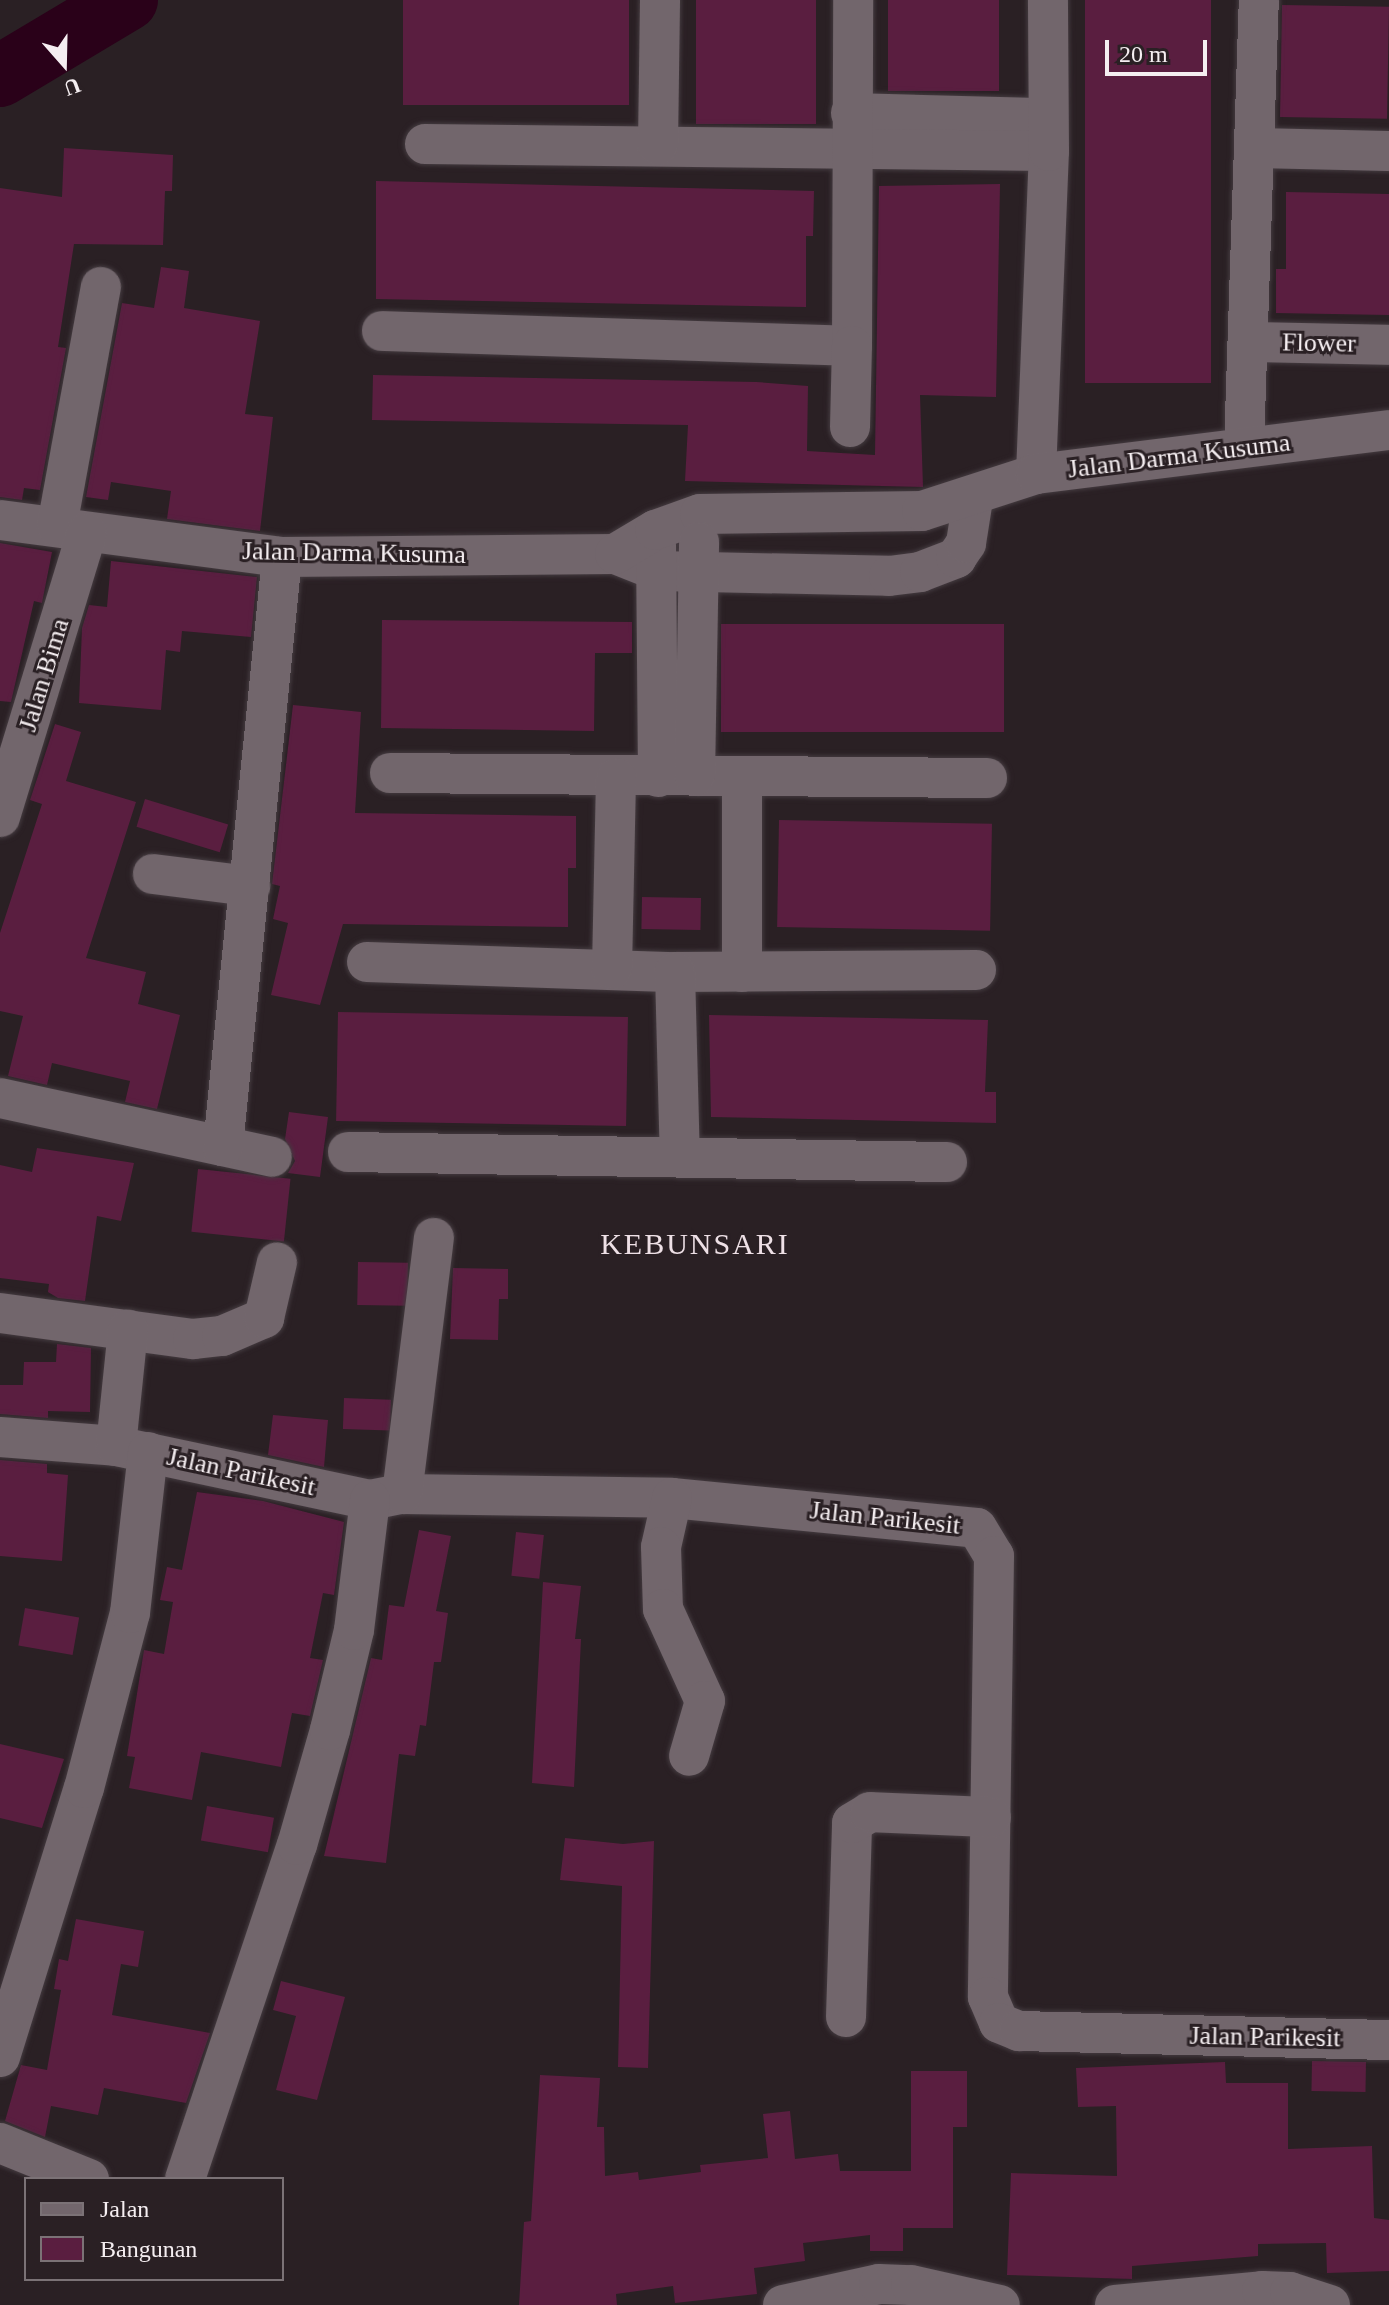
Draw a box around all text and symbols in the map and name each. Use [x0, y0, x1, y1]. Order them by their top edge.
north arrow [24, 24, 104, 104]
scale bar [1109, 24, 1211, 74]
text: 20 m [1119, 41, 1168, 67]
text: U [61, 73, 84, 101]
street label: Flower [1282, 327, 1356, 359]
street label: Jalan Darma Kusuma [1066, 427, 1292, 485]
street label: Jalan Darma Kusuma [242, 535, 466, 571]
street label: Jalan Bima [12, 615, 76, 735]
district label: KEBUNSARI [600, 1226, 790, 1262]
street label: Jalan Parikesit [164, 1441, 318, 1503]
street label: Jalan Parikesit [808, 1495, 962, 1541]
street label: Jalan Parikesit [1189, 2020, 1341, 2054]
legend [24, 2177, 284, 2281]
text: Jalan [100, 2196, 149, 2222]
text: Bangunan [100, 2236, 197, 2262]

